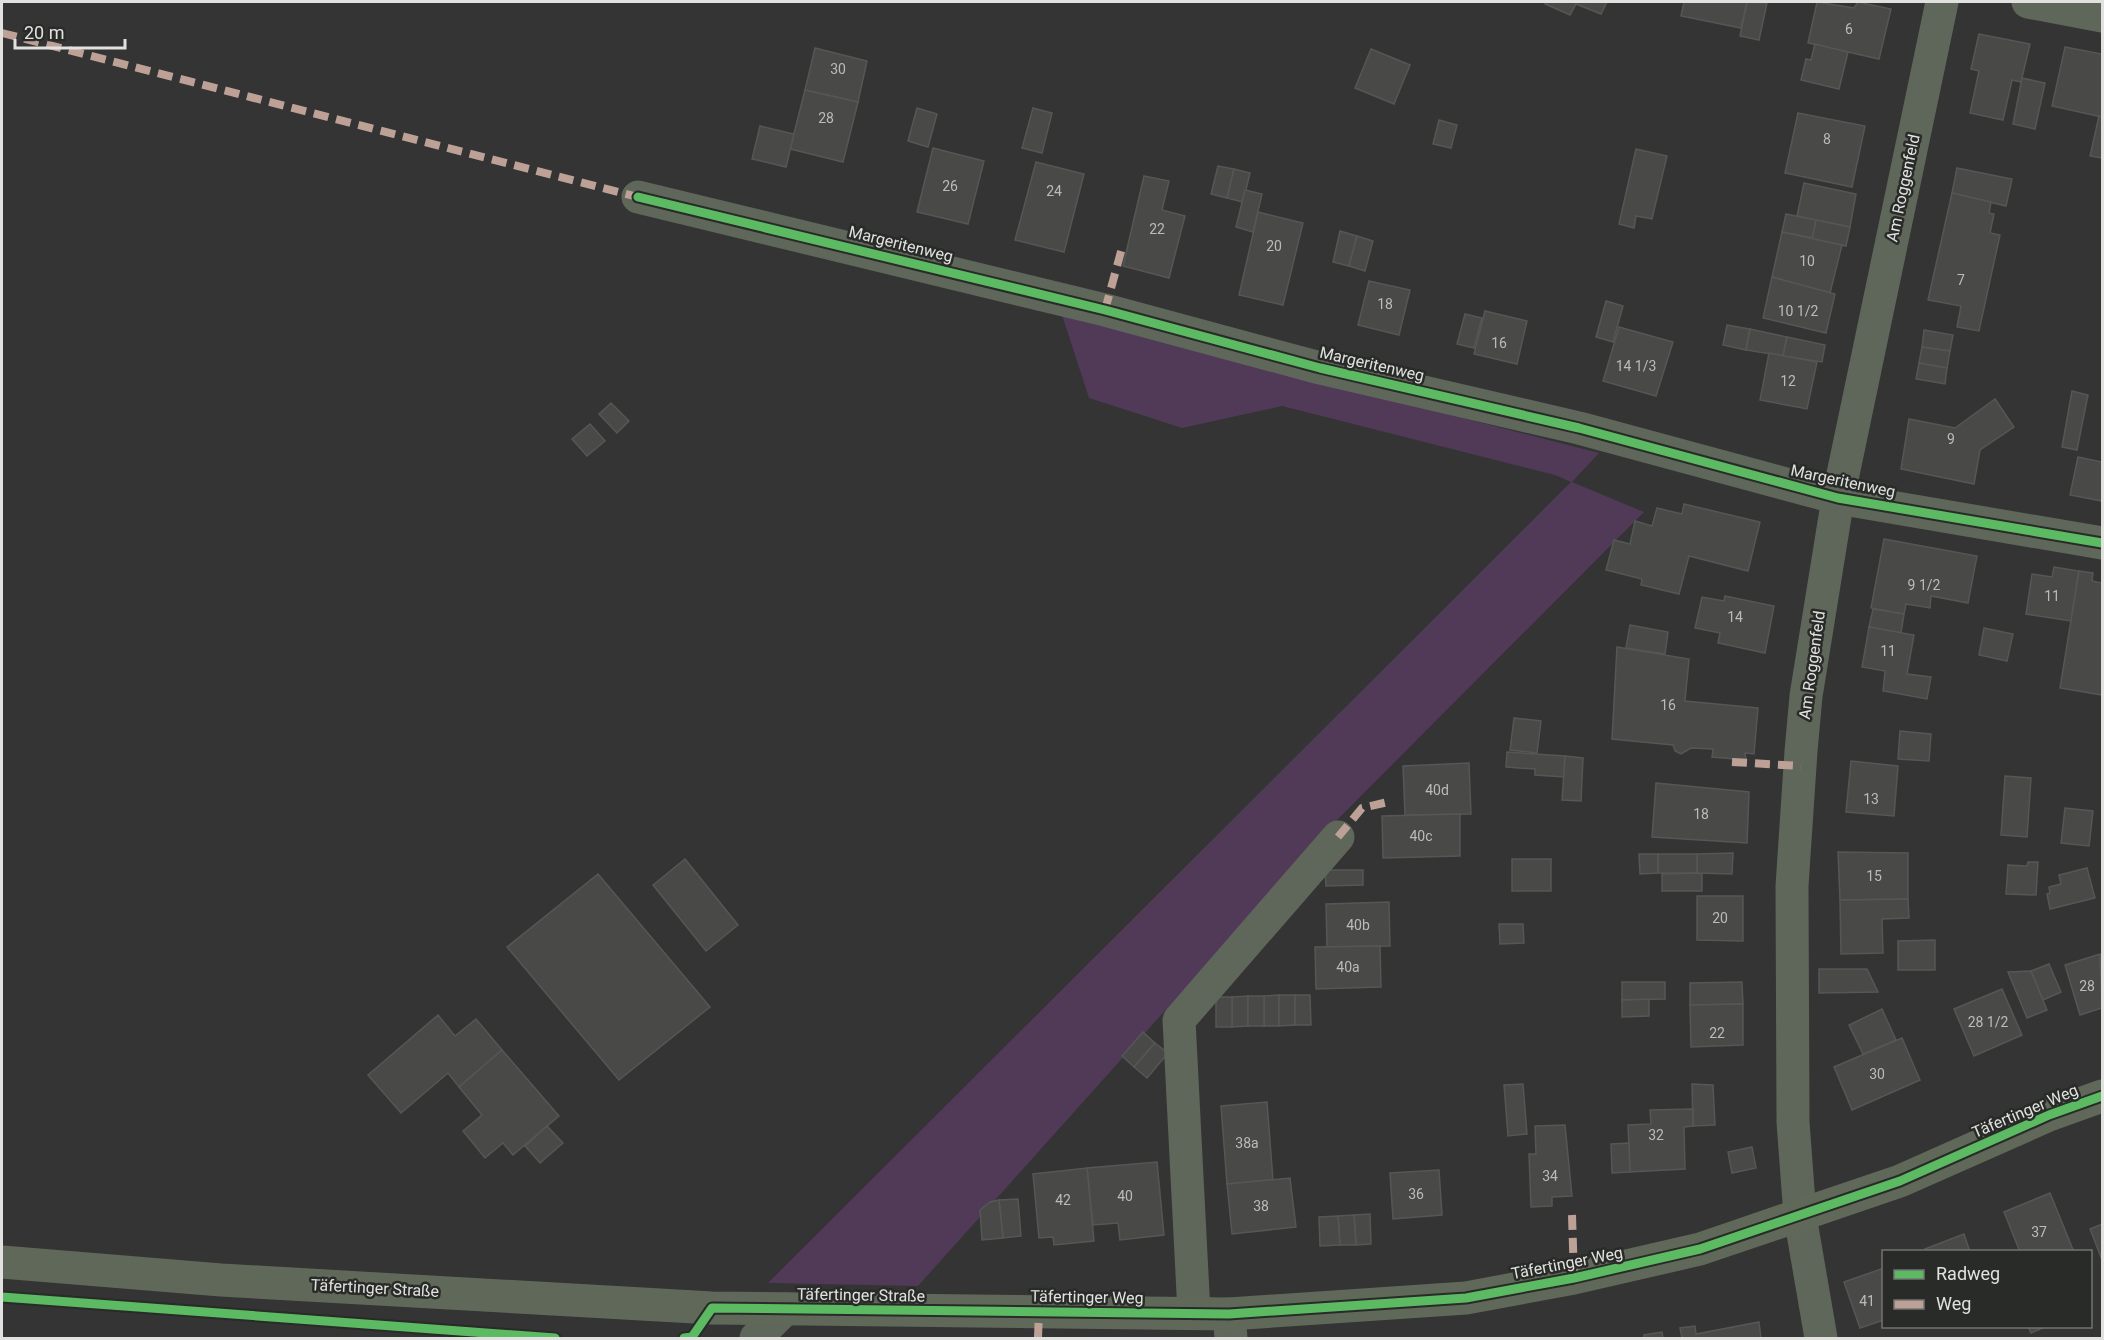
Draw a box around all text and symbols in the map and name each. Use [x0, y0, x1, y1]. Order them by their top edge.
scale bar [15, 12, 124, 50]
house number: 6 [1845, 21, 1853, 37]
text: 20 m [24, 22, 64, 43]
house number: 30 [830, 61, 846, 77]
house number: 28 [818, 110, 834, 126]
house number: 8 [1823, 131, 1831, 147]
street label: Am Roggenfeld [1882, 132, 1924, 244]
house number: 26 [942, 178, 958, 194]
house number: 24 [1046, 183, 1062, 199]
house number: 22 [1149, 221, 1165, 237]
street label: Margeritenweg [847, 222, 955, 266]
house number: 20 [1266, 238, 1282, 254]
house number: 10 [1799, 253, 1815, 269]
house number: 7 [1957, 272, 1965, 288]
house number: 18 [1377, 296, 1393, 312]
house number: 10 1/2 [1778, 303, 1818, 319]
house number: 16 [1491, 335, 1507, 351]
street label: Margeritenweg [1318, 343, 1426, 385]
house number: 14 1/3 [1616, 358, 1656, 374]
house number: 12 [1780, 373, 1796, 389]
house number: 9 [1947, 431, 1955, 447]
street label: Margeritenweg [1789, 461, 1897, 501]
house number: 9 1/2 [1908, 577, 1941, 593]
house number: 11 [2044, 588, 2060, 604]
house number: 14 [1727, 609, 1743, 625]
street label: Am Roggenfeld [1795, 609, 1829, 721]
house number: 11 [1880, 643, 1896, 659]
house number: 16 [1660, 697, 1676, 713]
house number: 40d [1425, 782, 1449, 798]
house number: 13 [1863, 791, 1879, 807]
house number: 18 [1693, 806, 1709, 822]
house number: 40c [1409, 828, 1433, 844]
house number: 15 [1866, 868, 1882, 884]
house number: 20 [1712, 910, 1728, 926]
house number: 40b [1346, 917, 1370, 933]
house number: 40a [1336, 959, 1360, 975]
house number: 28 [2079, 978, 2095, 994]
house number: 28 1/2 [1968, 1014, 2008, 1030]
house number: 22 [1709, 1025, 1725, 1041]
house number: 30 [1869, 1066, 1885, 1082]
street label: Täfertinger Weg [1969, 1080, 2081, 1142]
house number: 32 [1648, 1127, 1664, 1143]
house number: 38a [1235, 1135, 1259, 1151]
house number: 34 [1542, 1168, 1558, 1184]
house number: 36 [1408, 1186, 1424, 1202]
house number: 40 [1117, 1188, 1133, 1204]
house number: 42 [1055, 1192, 1071, 1208]
house number: 38 [1253, 1198, 1269, 1214]
house number: 37 [2031, 1224, 2047, 1240]
street label: Täfertinger Weg [1510, 1243, 1624, 1283]
legend [1882, 1250, 2092, 1328]
text: Radweg [1936, 1263, 2000, 1284]
street label: Täfertinger Straße [310, 1275, 440, 1301]
street label: Täfertinger Straße [797, 1284, 925, 1306]
street label: Täfertinger Weg [1030, 1287, 1144, 1307]
house number: 41 [1859, 1293, 1875, 1309]
text: Weg [1936, 1293, 1971, 1314]

